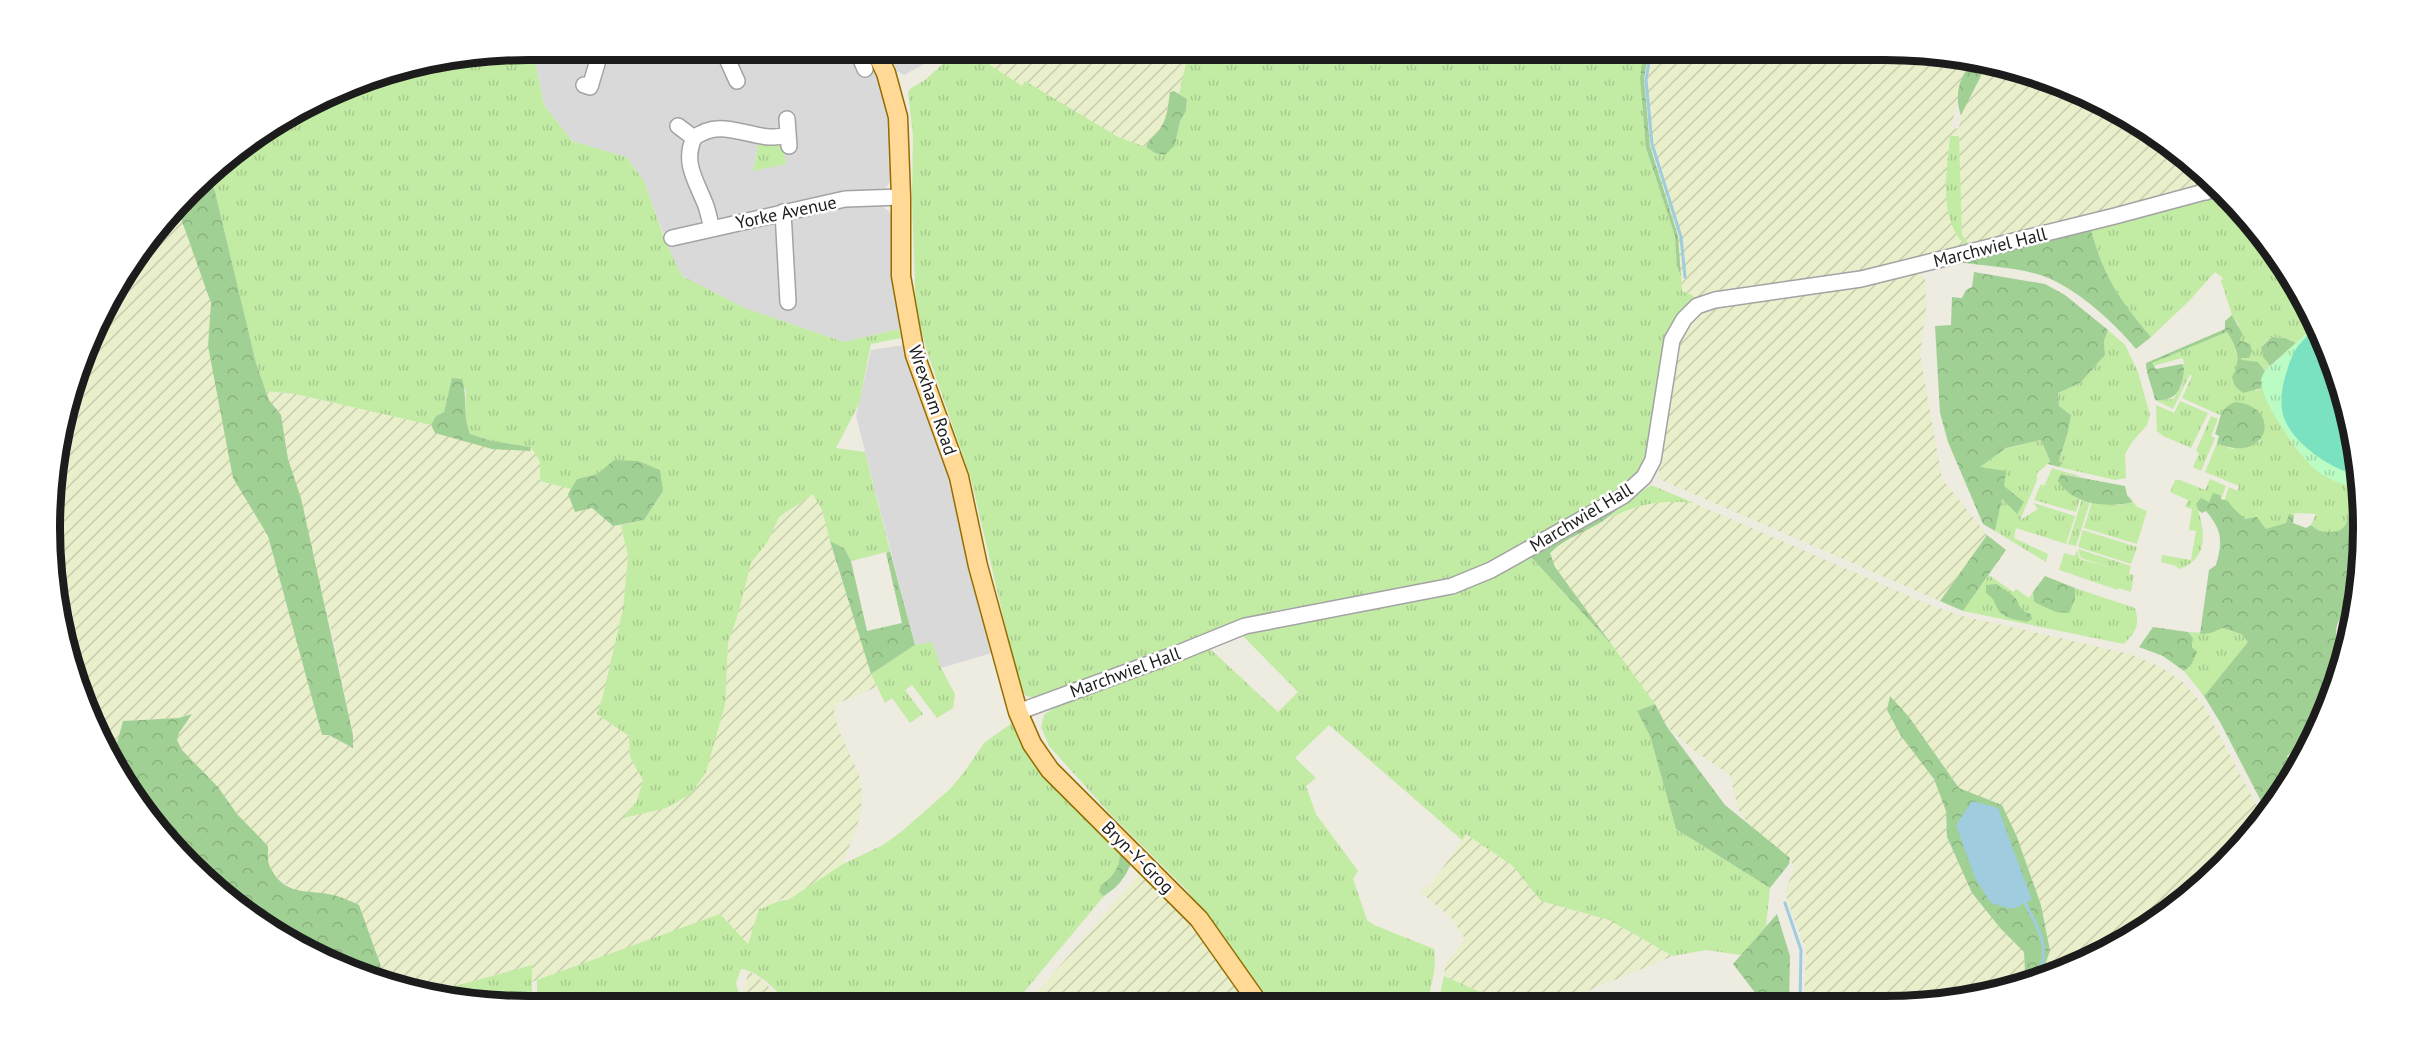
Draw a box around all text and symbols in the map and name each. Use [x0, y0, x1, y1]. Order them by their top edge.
street label: Yorke Avenue [734, 190, 838, 234]
street label: Marchwiel Hall [1931, 222, 2050, 272]
street label: Wrexham Road [903, 342, 963, 458]
street label: Marchwiel Hall [1525, 477, 1637, 557]
street label: Marchwiel Hall [1067, 641, 1184, 703]
street label: Bryn-Y-Grog [1097, 816, 1179, 898]

